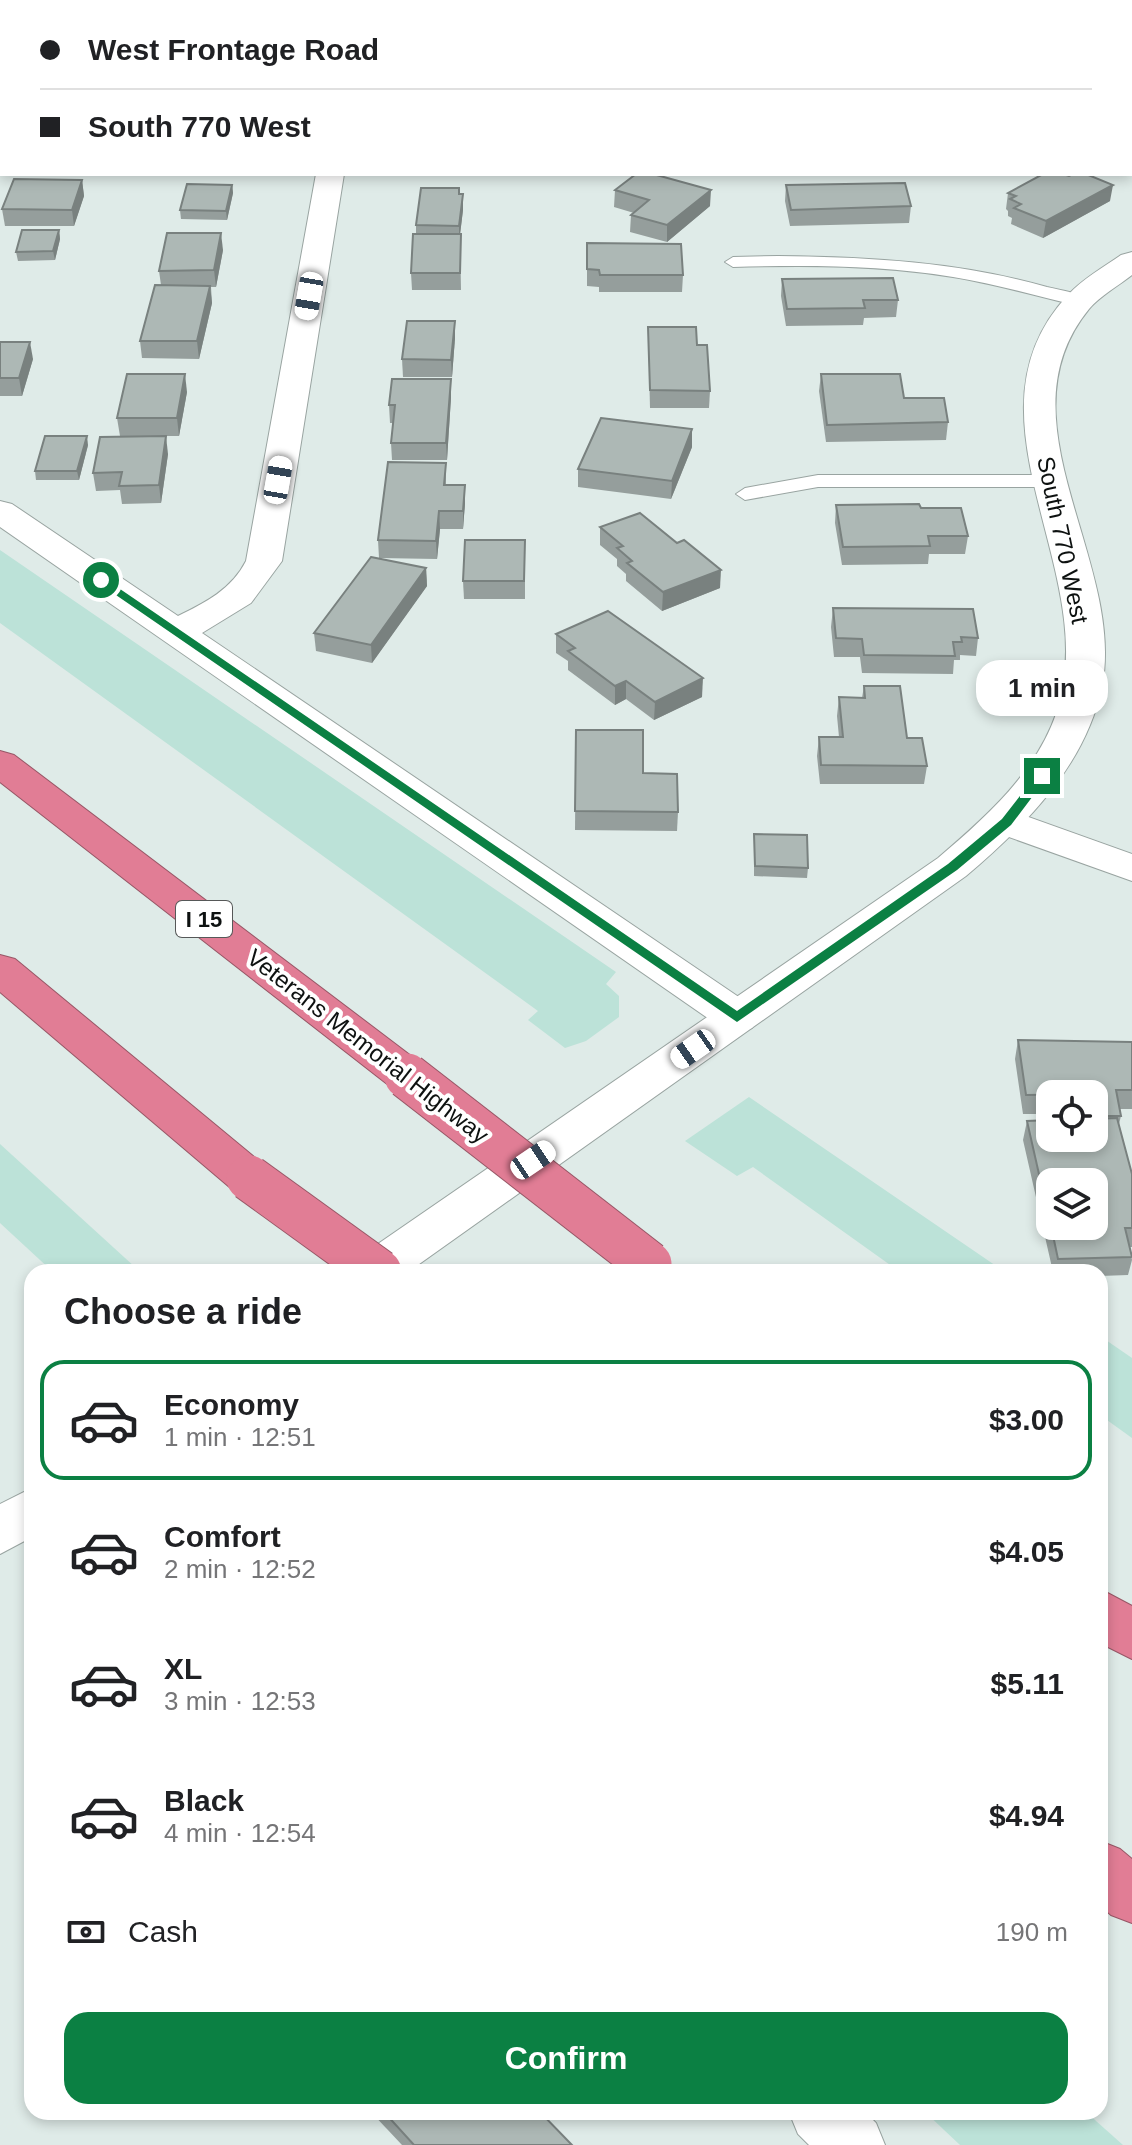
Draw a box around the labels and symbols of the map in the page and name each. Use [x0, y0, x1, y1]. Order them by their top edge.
car [293, 270, 325, 322]
car [262, 454, 294, 506]
street label: South 770 West [1032, 454, 1094, 626]
route start [83, 562, 119, 598]
callout: 1 min [976, 660, 1108, 716]
route end [1024, 758, 1060, 794]
road number: I 15 [176, 901, 232, 937]
street label: Veterans Memorial Highway [242, 943, 494, 1149]
car [666, 1025, 720, 1073]
car [506, 1137, 560, 1183]

